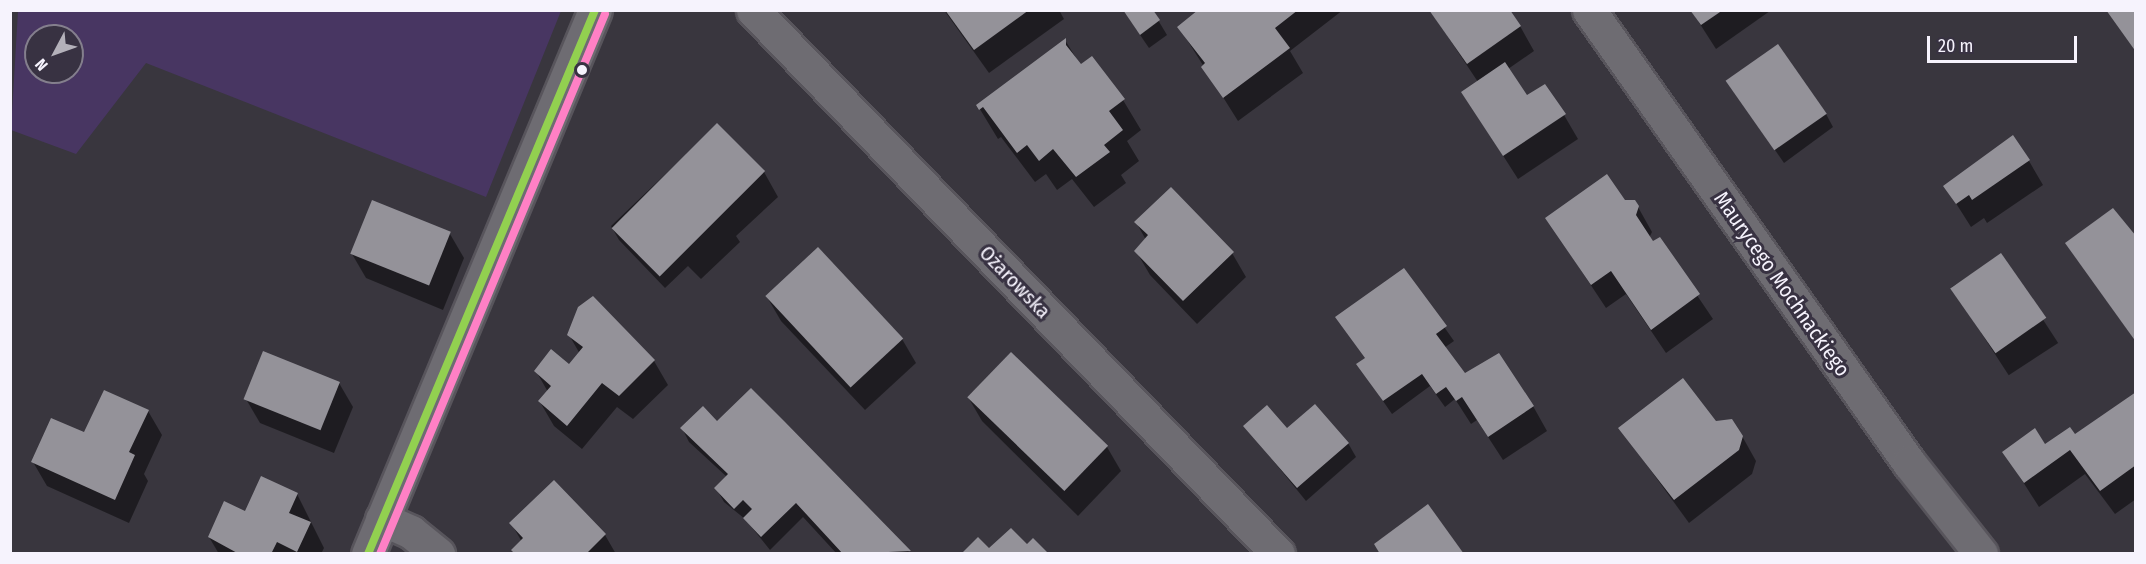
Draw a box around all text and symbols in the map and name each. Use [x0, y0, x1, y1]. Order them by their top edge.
north arrow [24, 24, 84, 84]
scale bar [1930, 24, 2080, 62]
text: 20 m [1938, 35, 1973, 57]
text: N [31, 55, 52, 75]
unlabelled marker [576, 64, 588, 76]
street label: Maurycego Mochnackiego [1709, 187, 1855, 381]
street label: Ożarowska [974, 240, 1056, 324]

